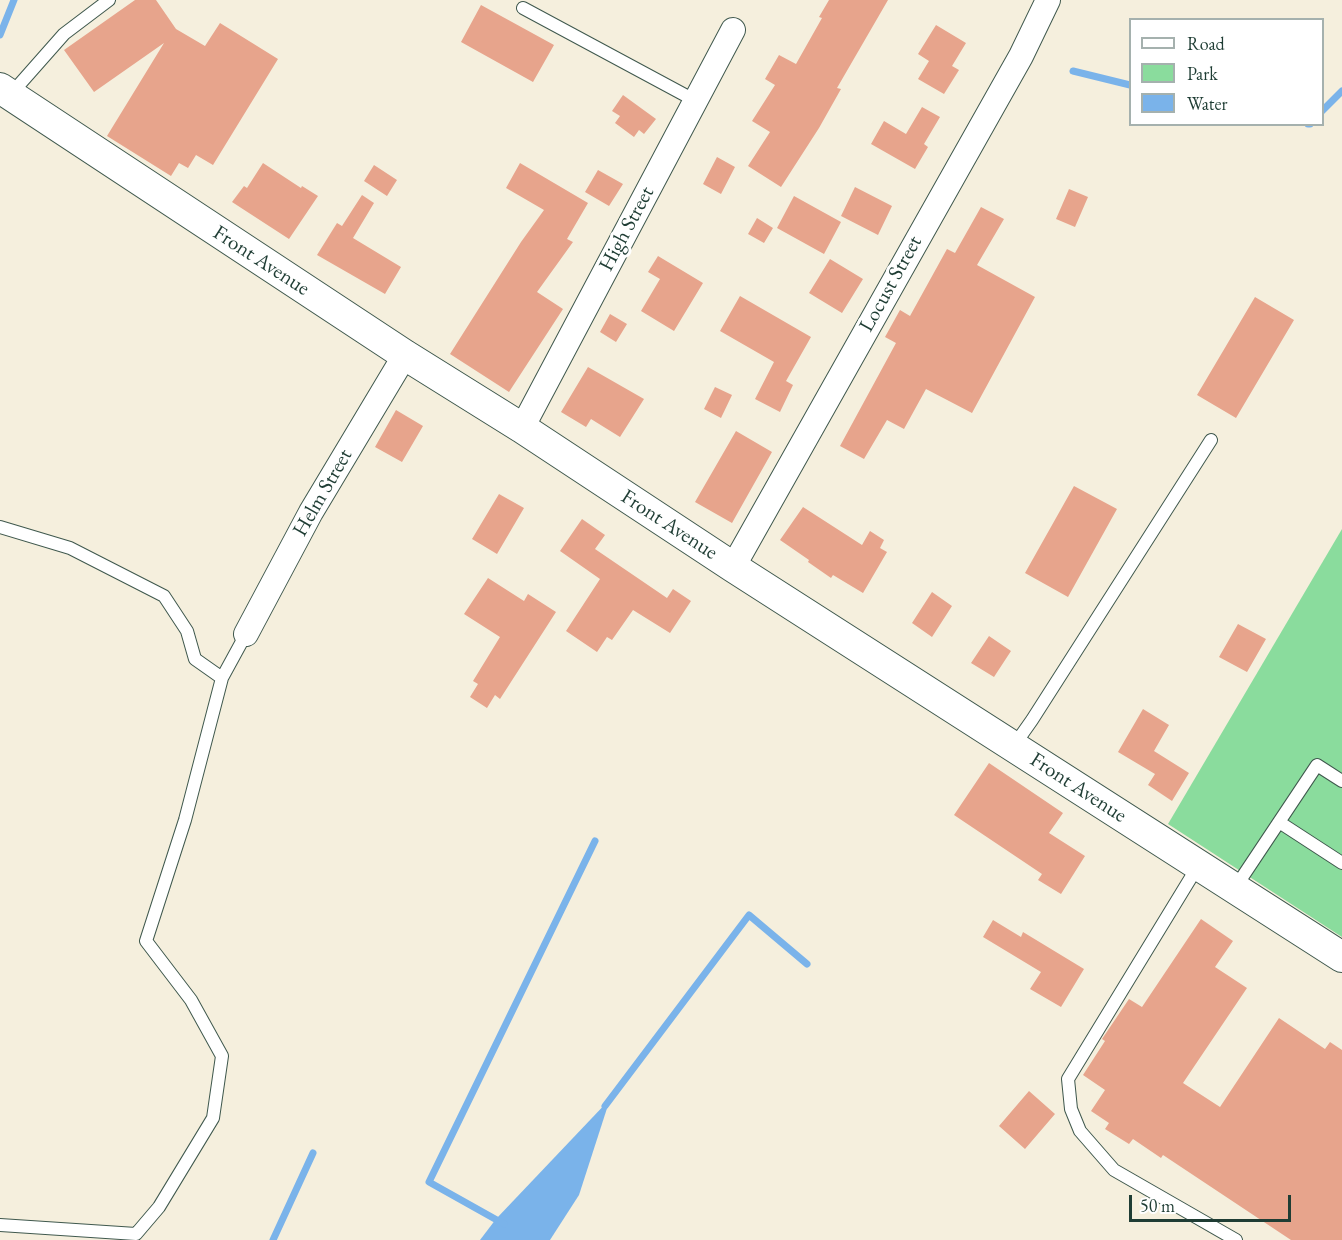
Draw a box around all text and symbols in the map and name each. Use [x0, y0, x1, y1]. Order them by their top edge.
legend [1129, 18, 1324, 126]
text: Road [1187, 32, 1225, 55]
text: Park [1187, 62, 1218, 85]
text: Water [1187, 92, 1228, 115]
street label: High Street [594, 182, 660, 276]
street label: Front Avenue [208, 220, 314, 302]
street label: Locust Street [854, 232, 928, 336]
street label: Helm Street [288, 445, 358, 541]
street label: Front Avenue [616, 484, 722, 566]
street label: Front Avenue [1025, 747, 1131, 829]
scale bar [1132, 1183, 1294, 1221]
text: 50 m [1140, 1194, 1175, 1217]

